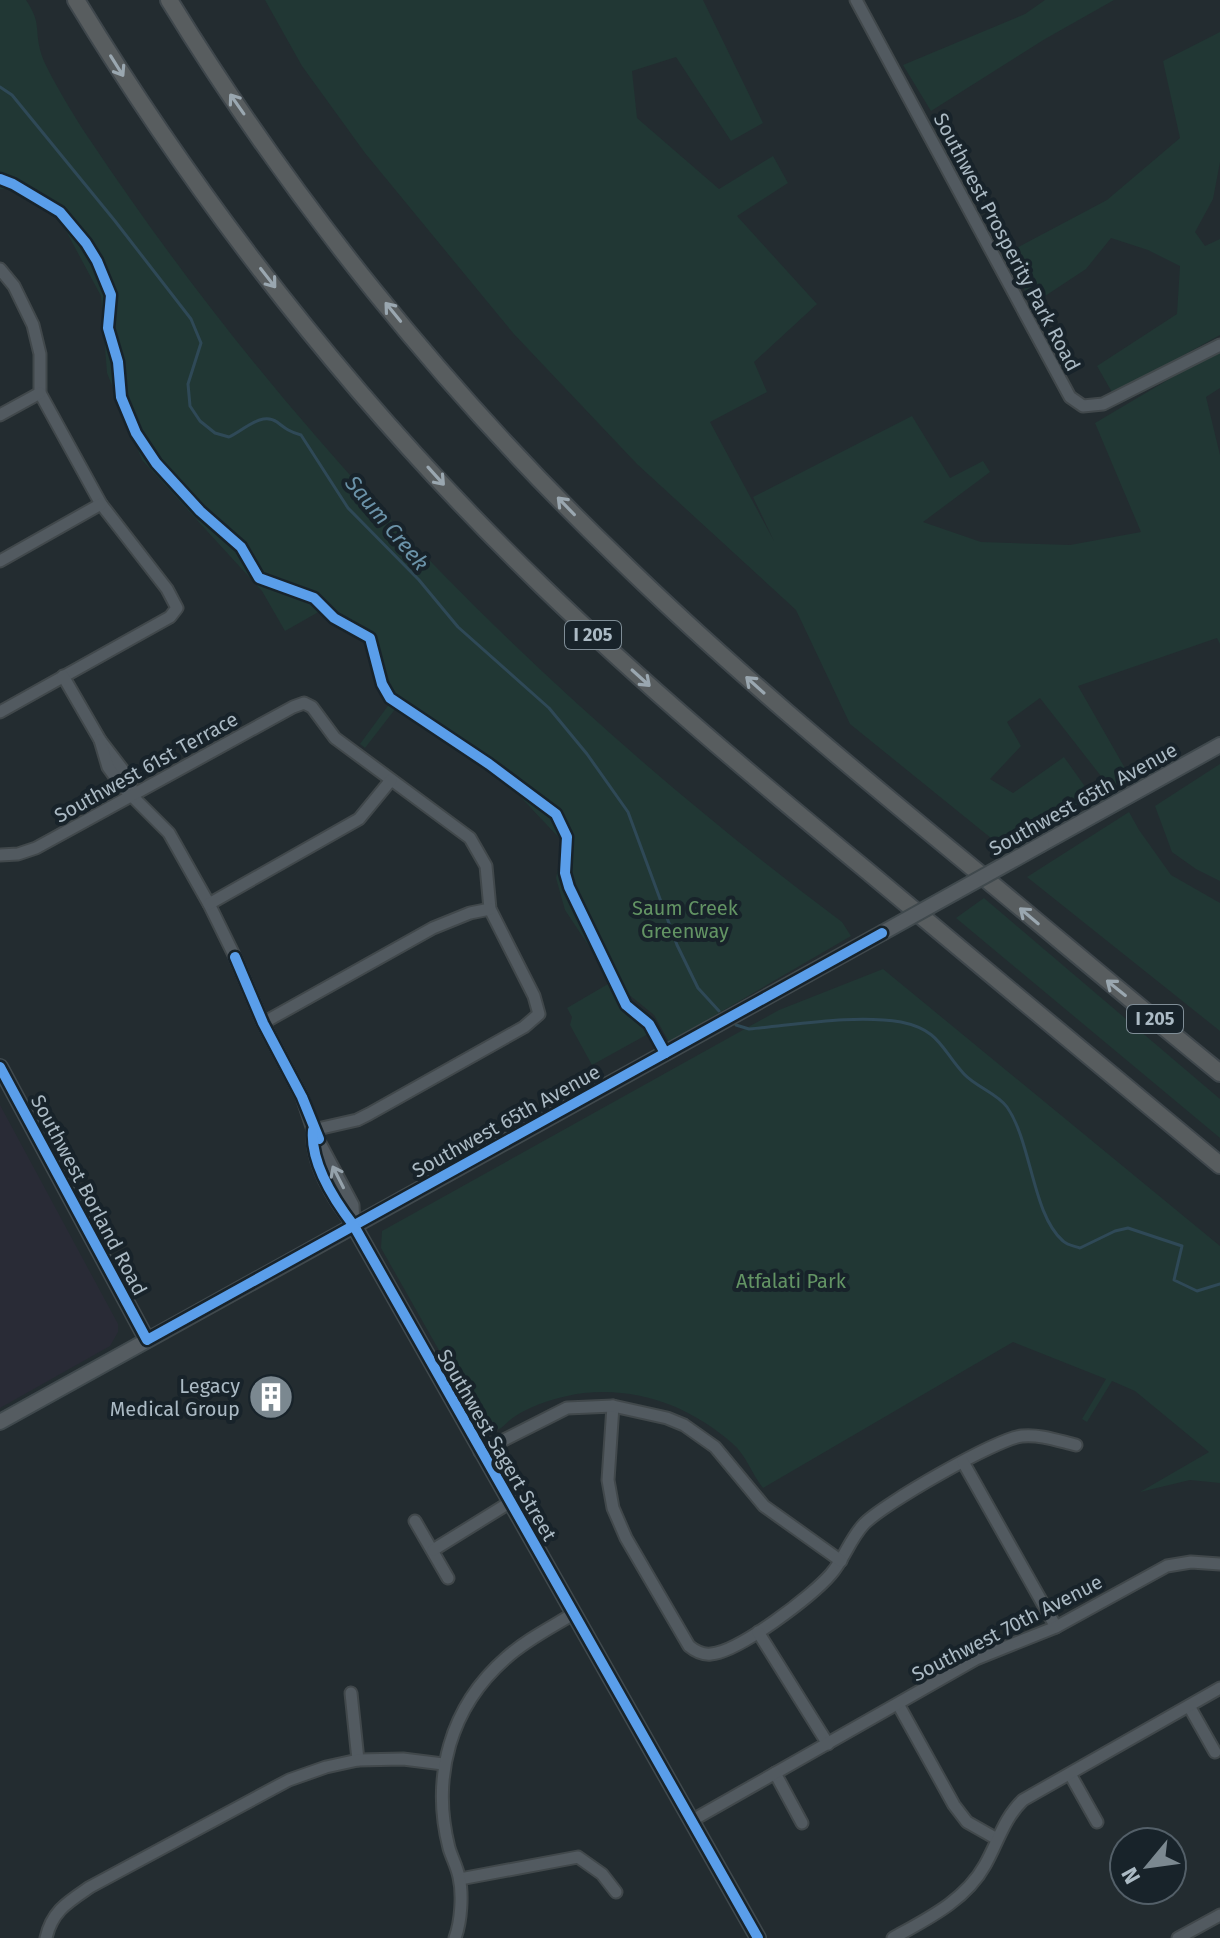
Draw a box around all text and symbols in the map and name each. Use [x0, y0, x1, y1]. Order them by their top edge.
one-way arrow [110, 54, 126, 77]
one-way arrow [229, 94, 245, 116]
street label: Southwest Prosperity Park Road [929, 109, 1085, 375]
one-way arrow [259, 267, 276, 288]
one-way arrow [384, 302, 402, 323]
one-way arrow [426, 466, 444, 486]
water label: Saum Creek [339, 469, 435, 576]
one-way arrow [557, 497, 576, 516]
road number: I 205 [565, 621, 621, 649]
one-way arrow [631, 669, 651, 688]
one-way arrow [745, 676, 765, 694]
street label: Southwest 61st Terrace [50, 707, 242, 827]
street label: Southwest 65th Avenue [985, 737, 1181, 861]
park label: Saum Creek Greenway [632, 896, 739, 943]
one-way arrow [1020, 907, 1040, 925]
one-way arrow [1107, 979, 1127, 997]
road number: I 205 [1127, 1005, 1183, 1033]
street label: Southwest 65th Avenue [408, 1059, 604, 1183]
street label: Southwest Borland Road [26, 1091, 152, 1299]
one-way arrow [329, 1165, 345, 1189]
park label: Atfalati Park [736, 1269, 847, 1293]
street label: Southwest Sagert Street [432, 1345, 562, 1546]
building icon: Legacy Medical Group [247, 1373, 295, 1421]
place label: Legacy Medical Group [110, 1374, 240, 1421]
street label: Southwest 70th Avenue [908, 1569, 1106, 1687]
north arrow [1108, 1826, 1188, 1906]
text: N [1116, 1863, 1146, 1888]

